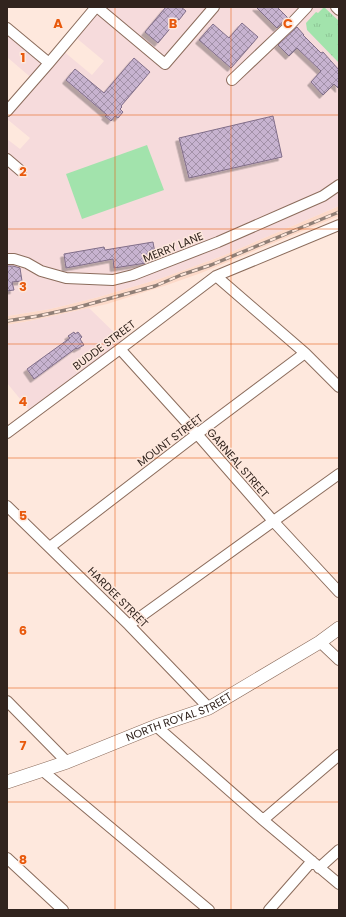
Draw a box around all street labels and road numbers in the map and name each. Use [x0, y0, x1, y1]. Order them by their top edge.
street label: MERRY LANE [141, 228, 205, 266]
street label: BUDDE STREET [69, 316, 139, 374]
street label: MOUNT STREET [134, 410, 206, 470]
street label: GARNEAL STREET [203, 425, 273, 501]
street label: HARDEE STREET [84, 563, 152, 631]
street label: NORTH ROYAL STREET [124, 688, 235, 745]

